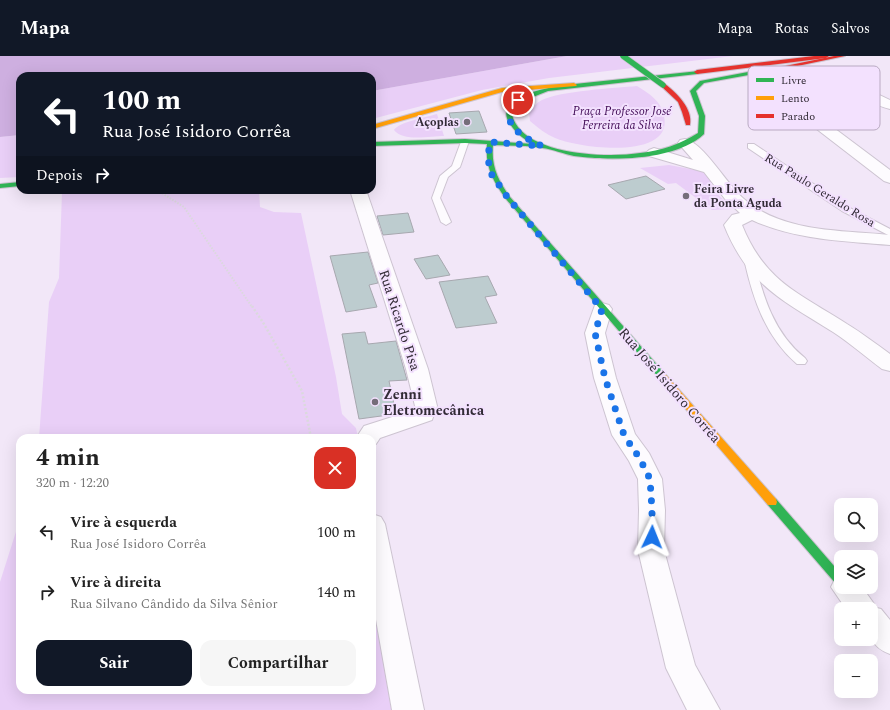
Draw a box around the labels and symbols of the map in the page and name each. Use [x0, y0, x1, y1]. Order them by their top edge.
legend [748, 66, 880, 130]
text: Livre [781, 72, 806, 89]
pin [501, 83, 535, 117]
text: Lento [781, 90, 810, 107]
park label: Praça Professor José Ferreira da Silva [573, 102, 673, 135]
text: Parado [781, 108, 815, 125]
place label: Açoplas [415, 113, 459, 132]
marker: Açoplas [462, 117, 472, 127]
street label: Rua Paulo Geraldo Rosa [761, 149, 879, 232]
place label: Feira Livre da Ponta Aguda [694, 180, 783, 213]
marker: Feira Livre da Ponta Aguda [681, 191, 691, 201]
street label: Rua Ricardo Pisa [373, 267, 426, 374]
street label: Rua José Isidoro Corrêa [613, 323, 726, 448]
place label: Zenni Eletromecânica [383, 384, 485, 421]
marker: Zenni Eletromecânica [370, 397, 380, 407]
position arrow [631, 516, 673, 558]

